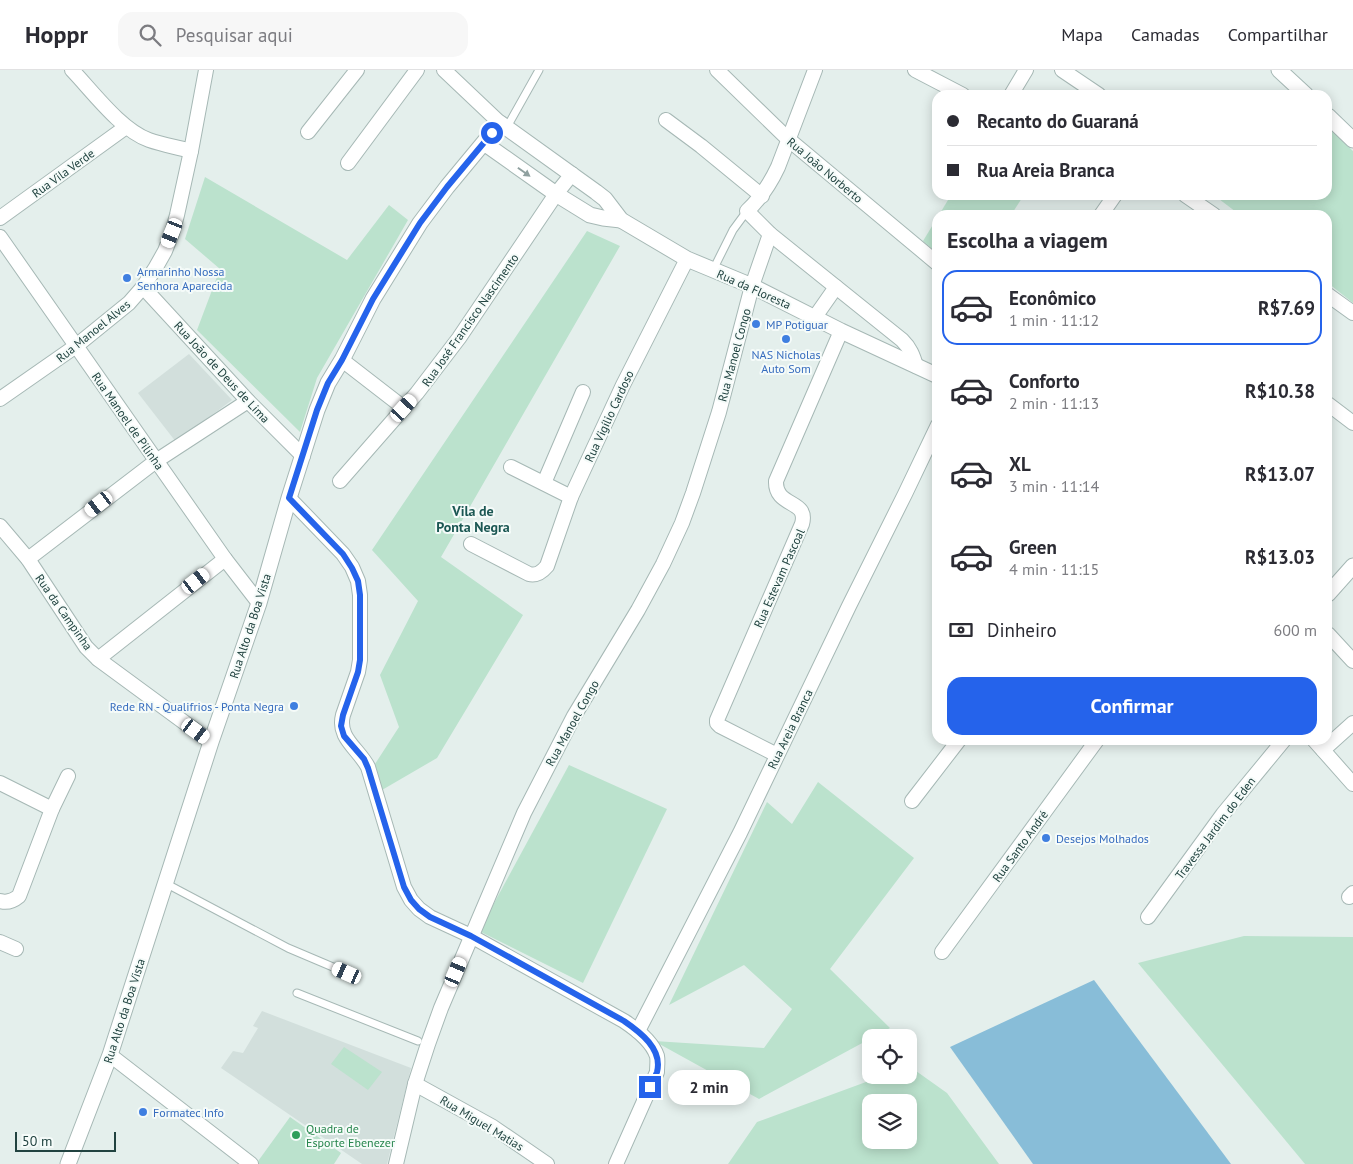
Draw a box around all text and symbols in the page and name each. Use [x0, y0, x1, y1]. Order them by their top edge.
search box [118, 12, 468, 57]
text: Hoppr [25, 19, 88, 50]
icon: search [136, 21, 164, 49]
text: Pesquisar aqui [176, 23, 293, 47]
text: Mapa [1061, 23, 1103, 46]
text: Camadas [1131, 23, 1200, 46]
text: Compartilhar [1228, 23, 1328, 46]
text: Recanto do Guaraná [977, 109, 1139, 133]
route start [481, 122, 503, 144]
street label: Rua João Norberto [784, 134, 866, 206]
street label: Rua Vila Verde [29, 145, 97, 201]
text: Rua Areia Branca [977, 158, 1115, 182]
one-way arrow [517, 166, 530, 177]
car [159, 216, 184, 250]
text: Escolha a viagem [947, 226, 1108, 254]
street label: Rua José Francisco Nascimento [418, 251, 522, 389]
place label: Armarinho Nossa Senhora Aparecida [137, 264, 232, 293]
street label: Rua da Floresta [715, 266, 793, 312]
marker: Armarinho Nossa Senhora Aparecida [121, 272, 133, 284]
icon: car [949, 285, 994, 330]
text: Econômico [1009, 286, 1096, 310]
text: R$7.69 [1258, 296, 1315, 320]
street label: Rua Manoel Alves [53, 297, 133, 365]
street label: Rua Manoel Congo [714, 307, 754, 403]
text: 1 min · 11:12 [1009, 310, 1099, 330]
place label: MP Potiguar [766, 317, 828, 332]
street label: Rua João de Deus de Lima [171, 318, 273, 426]
marker: MP Potiguar [750, 318, 762, 330]
marker: NAS Nicholas Auto Som [780, 333, 792, 345]
place label: NAS Nicholas Auto Som [752, 347, 820, 376]
street label: Rua Vigílio Cardoso [581, 368, 637, 464]
icon: car [949, 368, 994, 413]
street label: Rua Manoel de Pilinha [89, 369, 167, 473]
text: Conforto [1009, 369, 1080, 393]
text: R$10.38 [1245, 379, 1315, 403]
car [388, 392, 419, 424]
text: 2 min · 11:13 [1009, 393, 1099, 413]
icon: car [949, 451, 994, 496]
text: XL [1009, 452, 1031, 476]
text: R$13.07 [1245, 462, 1315, 486]
text: 3 min · 11:14 [1009, 476, 1099, 496]
car [82, 489, 115, 519]
district label: Vila de Ponta Negra [436, 502, 510, 536]
street label: Rua Estevam Pascoal [750, 526, 808, 630]
icon: car [949, 534, 994, 579]
text: Green [1009, 535, 1057, 559]
text: R$13.03 [1245, 545, 1315, 569]
text: 4 min · 11:15 [1009, 559, 1099, 579]
car [179, 566, 212, 596]
street label: Rua da Campinha [32, 571, 96, 653]
street label: Rua Alto da Boa Vista [226, 572, 274, 680]
icon: cash [947, 616, 975, 644]
text: Dinheiro [987, 618, 1057, 642]
text: 600 m [1274, 620, 1317, 640]
street label: Rua Manoel Congo [542, 677, 602, 769]
button: Confirmar [947, 677, 1317, 735]
street label: Rua Areia Branca [764, 687, 816, 771]
place label: Rede RN - Qualifrios - Ponta Negra [110, 699, 284, 714]
marker: Rede RN - Qualifrios - Ponta Negra [288, 700, 300, 712]
car [179, 716, 212, 746]
street label: Travessa Jardim do Eden [1172, 774, 1258, 882]
street label: Rua Santo André [989, 807, 1051, 885]
place label: Desejos Molhados [1056, 831, 1149, 846]
marker: Desejos Molhados [1040, 832, 1052, 844]
car [443, 955, 468, 989]
street label: Rua Alto da Boa Vista [100, 957, 148, 1065]
car [330, 960, 363, 986]
map controls [862, 1029, 917, 1149]
button: locate [862, 1029, 917, 1084]
callout: 2 min [668, 1070, 750, 1104]
route end [639, 1076, 661, 1098]
text: 2 min [689, 1077, 729, 1097]
street label: Rua Miguel Matias [438, 1092, 526, 1154]
button: layers [862, 1094, 917, 1149]
place label: Formatec Info [153, 1105, 224, 1120]
marker: Formatec Info [137, 1106, 149, 1118]
place label: Quadra de Esporte Ebenezer [306, 1121, 395, 1150]
scale bar [15, 1129, 116, 1152]
marker: Quadra de Esporte Ebenezer [290, 1129, 302, 1141]
text: 50 m [22, 1132, 52, 1150]

